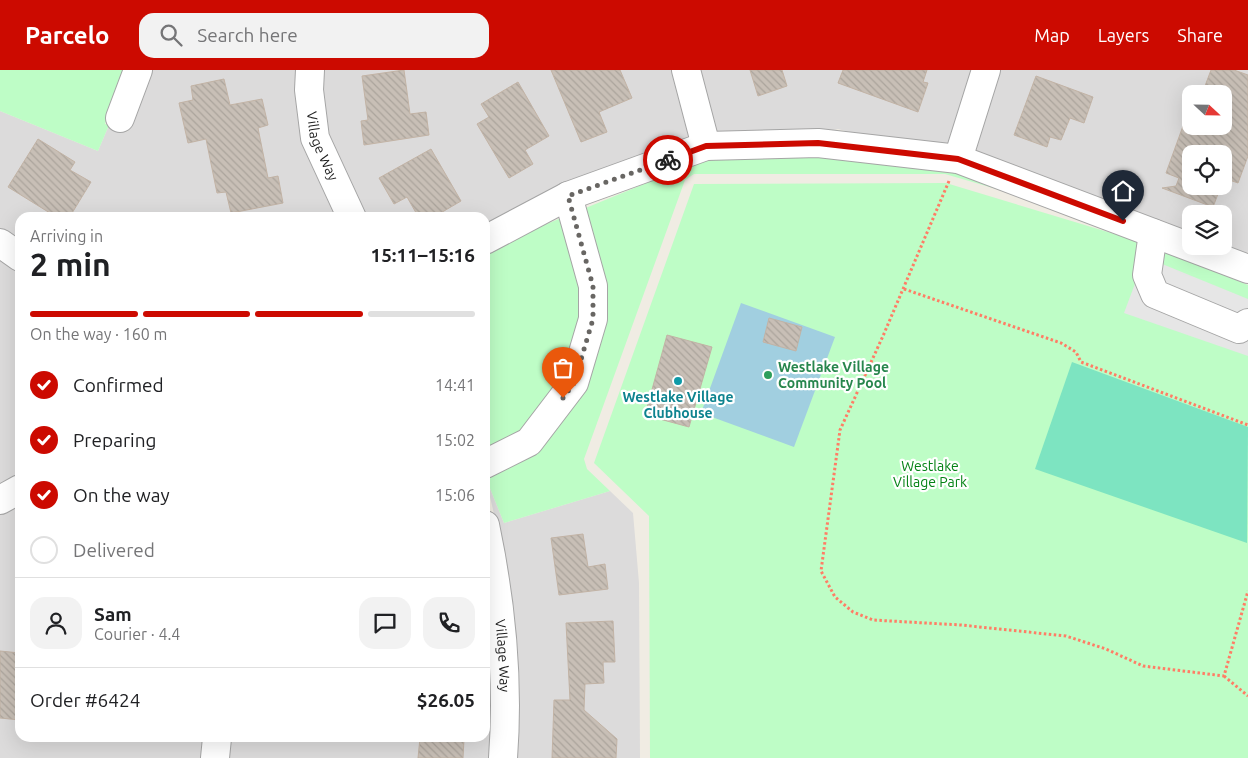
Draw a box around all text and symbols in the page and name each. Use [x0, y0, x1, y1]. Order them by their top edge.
search box [139, 13, 489, 58]
icon: search [157, 21, 185, 49]
text: Parcelo [25, 22, 109, 49]
text: Search here [197, 24, 298, 46]
text: Map [1034, 25, 1070, 45]
text: Layers [1098, 25, 1149, 45]
text: Share [1177, 25, 1223, 45]
north arrow [1182, 85, 1232, 135]
map controls [1182, 85, 1232, 255]
street label: Village Way [304, 110, 342, 183]
courier [643, 135, 693, 185]
button: locate [1182, 145, 1232, 195]
icon: bike [654, 146, 682, 174]
pin [1102, 170, 1144, 221]
icon: home [1109, 177, 1137, 205]
button: layers [1182, 205, 1232, 255]
text: Arriving in [30, 227, 103, 245]
text: 15:11–15:16 [370, 244, 475, 266]
text: 2 min [30, 246, 111, 282]
text: On the way · 160 m [30, 325, 167, 343]
pin [542, 347, 584, 398]
icon: bag [549, 354, 577, 382]
place label: Westlake Village Community Pool [778, 359, 889, 391]
marker: Westlake Village Community Pool [762, 369, 774, 381]
icon: check [30, 371, 58, 399]
text: Confirmed [73, 374, 164, 396]
marker: Westlake Village Clubhouse [672, 375, 684, 387]
text: 14:41 [435, 376, 475, 394]
place label: Westlake Village Clubhouse [622, 389, 734, 421]
icon: check [30, 426, 58, 454]
text: Preparing [73, 429, 157, 451]
text: 15:02 [435, 431, 475, 449]
park label: Westlake Village Park [893, 458, 967, 490]
icon: check [30, 481, 58, 509]
text: On the way [73, 484, 170, 506]
text: 15:06 [435, 486, 475, 504]
text: Delivered [73, 539, 155, 561]
button: person [30, 597, 82, 649]
button: chat [359, 597, 411, 649]
button: phone [423, 597, 475, 649]
text: Sam [94, 603, 132, 625]
street label: Village Way [492, 618, 513, 692]
text: Courier · 4.4 [94, 625, 180, 643]
text: Order #6424 [30, 689, 140, 711]
text: $26.05 [417, 689, 475, 711]

